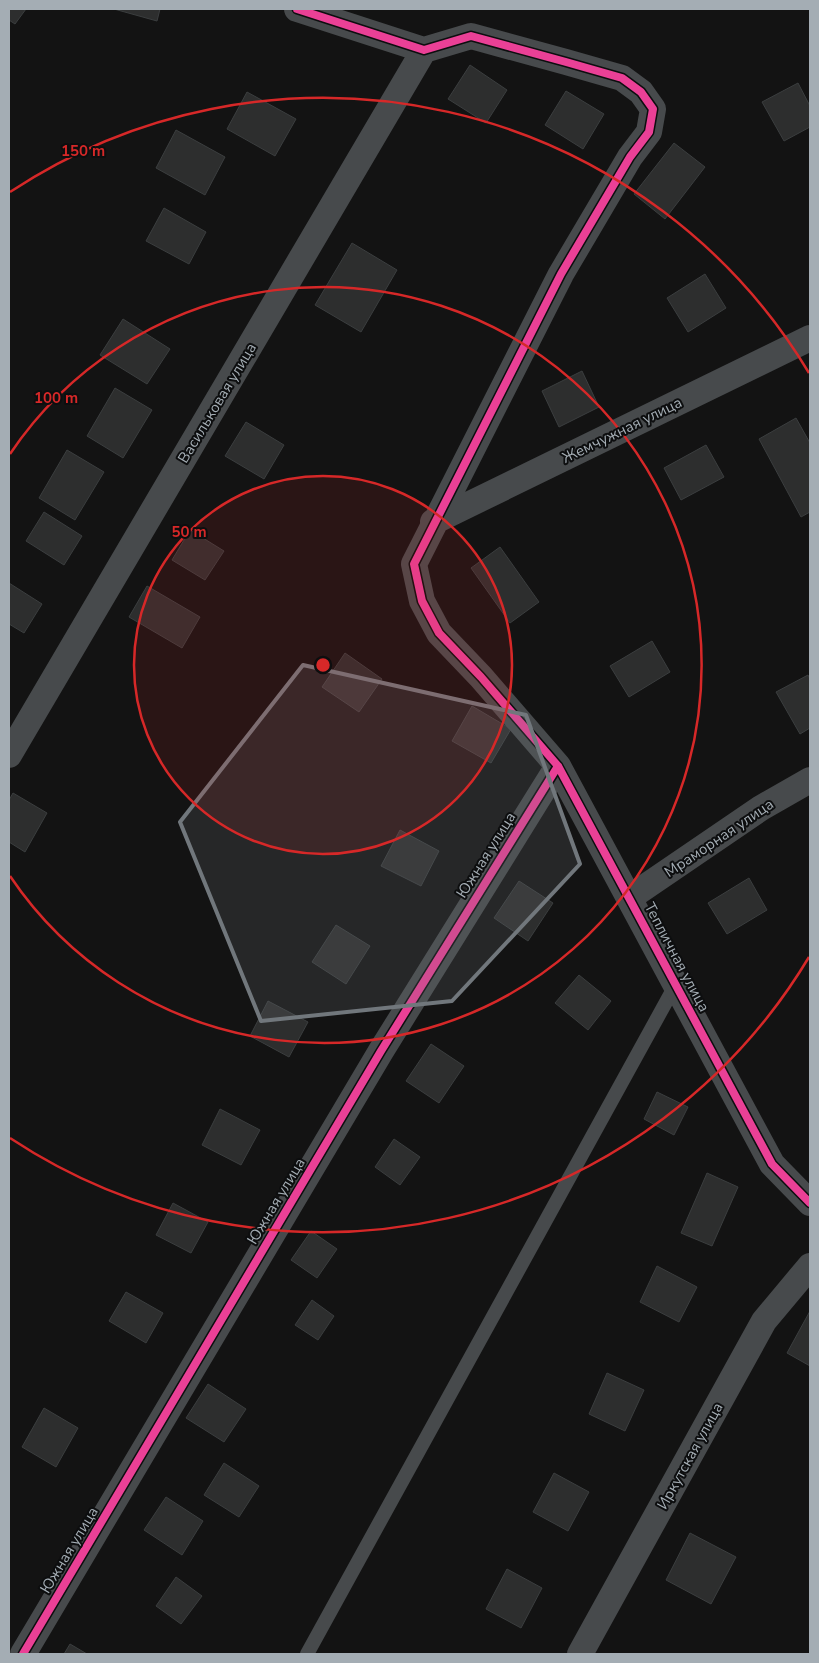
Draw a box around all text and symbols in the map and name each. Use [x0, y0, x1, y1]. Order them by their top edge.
text: 150 m [61, 141, 105, 161]
street label: Васильковая улица [173, 339, 261, 467]
text: 100 m [34, 388, 78, 408]
street label: Жемчужная улица [559, 392, 685, 468]
text: 50 m [171, 522, 207, 542]
centre of rings [314, 656, 332, 674]
street label: Мраморная улица [660, 794, 778, 882]
street label: Южная улица [452, 808, 520, 902]
street label: Тепличная улица [640, 899, 714, 1015]
street label: Южная улица [242, 1154, 310, 1248]
street label: Иркутская улица [652, 1399, 728, 1513]
street label: Южная улица [35, 1503, 103, 1597]

